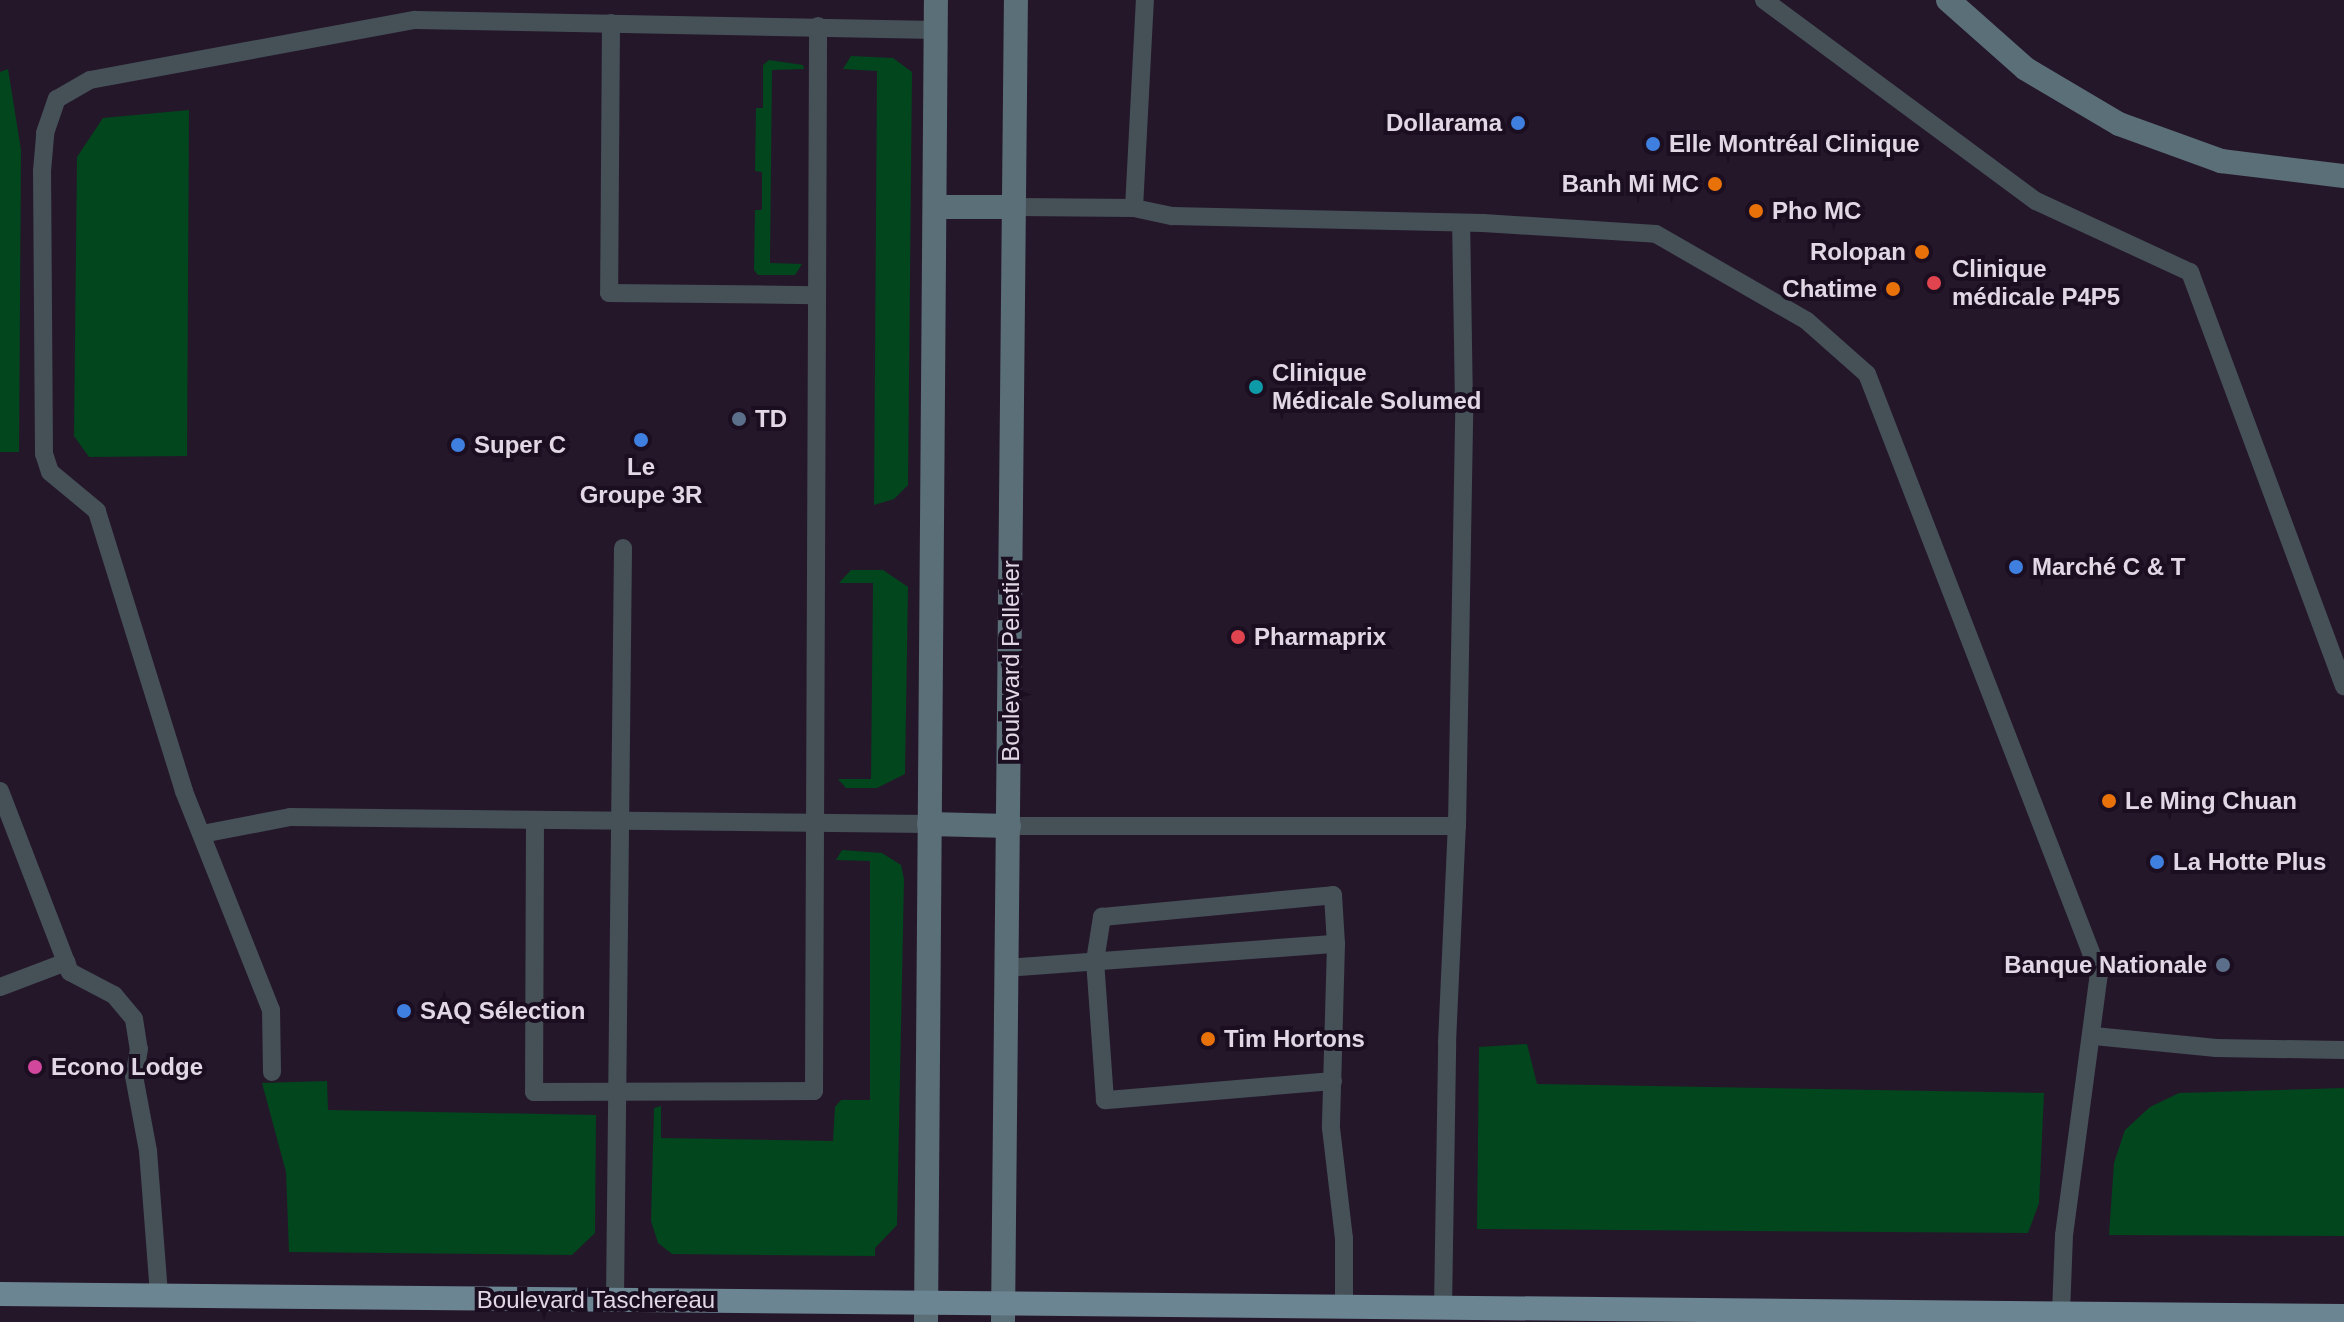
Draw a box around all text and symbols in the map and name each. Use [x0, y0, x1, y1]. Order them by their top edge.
place label: Dollarama [1386, 109, 1502, 137]
marker: Dollarama [1509, 114, 1527, 132]
place label: Elle Montréal Clinique [1669, 130, 1920, 158]
marker: Elle Montréal Clinique [1644, 135, 1662, 153]
place label: Banh Mi MC [1562, 170, 1699, 198]
marker: Banh Mi MC [1706, 175, 1724, 193]
place label: Pho MC [1772, 197, 1861, 225]
marker: Pho MC [1747, 202, 1765, 220]
place label: Rolopan [1810, 238, 1906, 266]
marker: Rolopan [1913, 243, 1931, 261]
place label: Clinique médicale P4P5 [1952, 255, 2120, 311]
marker: Clinique médicale P4P5 [1923, 272, 1945, 294]
place label: Chatime [1782, 275, 1877, 303]
marker: Chatime [1884, 280, 1902, 298]
place label: Clinique Médicale Solumed [1272, 359, 1481, 415]
marker: Clinique Médicale Solumed [1247, 378, 1265, 396]
place label: TD [755, 405, 787, 433]
marker: TD [730, 410, 748, 428]
place label: Super C [474, 431, 566, 459]
marker: Le Groupe 3R [632, 431, 650, 449]
marker: Super C [449, 436, 467, 454]
place label: Le Groupe 3R [580, 453, 702, 509]
place label: Marché C & T [2032, 553, 2185, 581]
marker: Marché C & T [2007, 558, 2025, 576]
street label: Boulevard Pelletier [997, 560, 1025, 762]
place label: Pharmaprix [1254, 623, 1386, 651]
marker: Pharmaprix [1229, 628, 1247, 646]
place label: Le Ming Chuan [2125, 787, 2297, 815]
marker: Le Ming Chuan [2100, 792, 2118, 810]
place label: La Hotte Plus [2173, 848, 2326, 876]
marker: La Hotte Plus [2148, 853, 2166, 871]
place label: Banque Nationale [2004, 951, 2207, 979]
marker: Banque Nationale [2214, 956, 2232, 974]
place label: SAQ Sélection [420, 997, 585, 1025]
marker: SAQ Sélection [395, 1002, 413, 1020]
place label: Tim Hortons [1224, 1025, 1365, 1053]
marker: Tim Hortons [1199, 1030, 1217, 1048]
place label: Econo Lodge [51, 1053, 203, 1081]
marker: Econo Lodge [26, 1058, 44, 1076]
street label: Boulevard Taschereau [477, 1286, 715, 1314]

